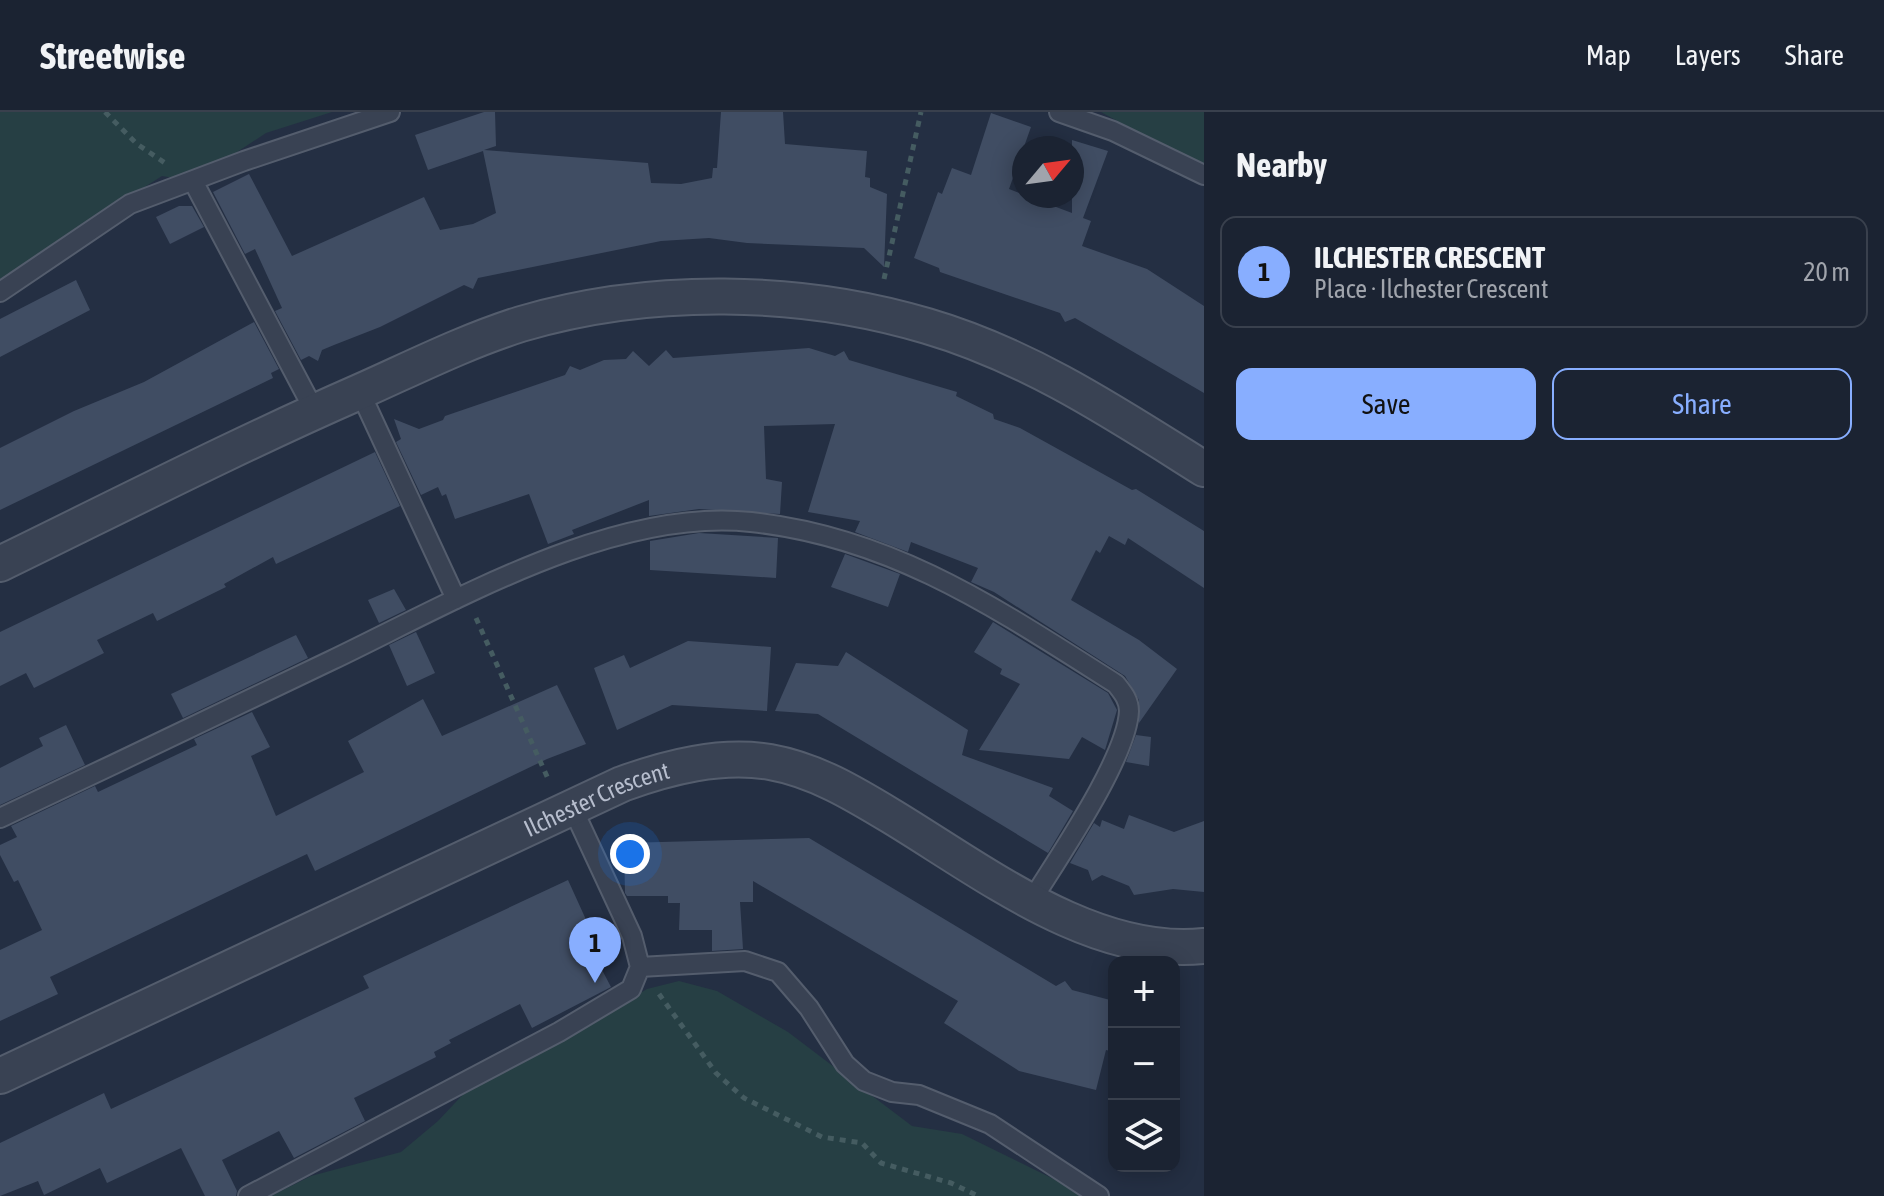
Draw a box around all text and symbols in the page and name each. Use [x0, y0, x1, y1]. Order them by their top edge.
text: Streetwise [40, 34, 185, 77]
text: Map [1586, 39, 1631, 71]
text: Layers [1675, 39, 1741, 71]
text: Share [1785, 39, 1844, 71]
north arrow [1012, 136, 1084, 208]
text: Nearby [1236, 145, 1327, 184]
text: ILCHESTER CRESCENT [1314, 240, 1545, 274]
text: 1 [1258, 257, 1270, 287]
text: 20 m [1803, 257, 1850, 287]
text: Place · Ilchester Crescent [1314, 274, 1548, 304]
button: Save [1236, 368, 1536, 440]
button: Share [1552, 368, 1852, 440]
street label: Ilchester Crescent [519, 756, 672, 842]
your location [610, 834, 650, 874]
pin: 1 [569, 917, 621, 983]
map controls [1108, 956, 1180, 1172]
button: + [1108, 956, 1180, 1028]
button: − [1108, 1028, 1180, 1100]
button: layers [1108, 1100, 1180, 1172]

